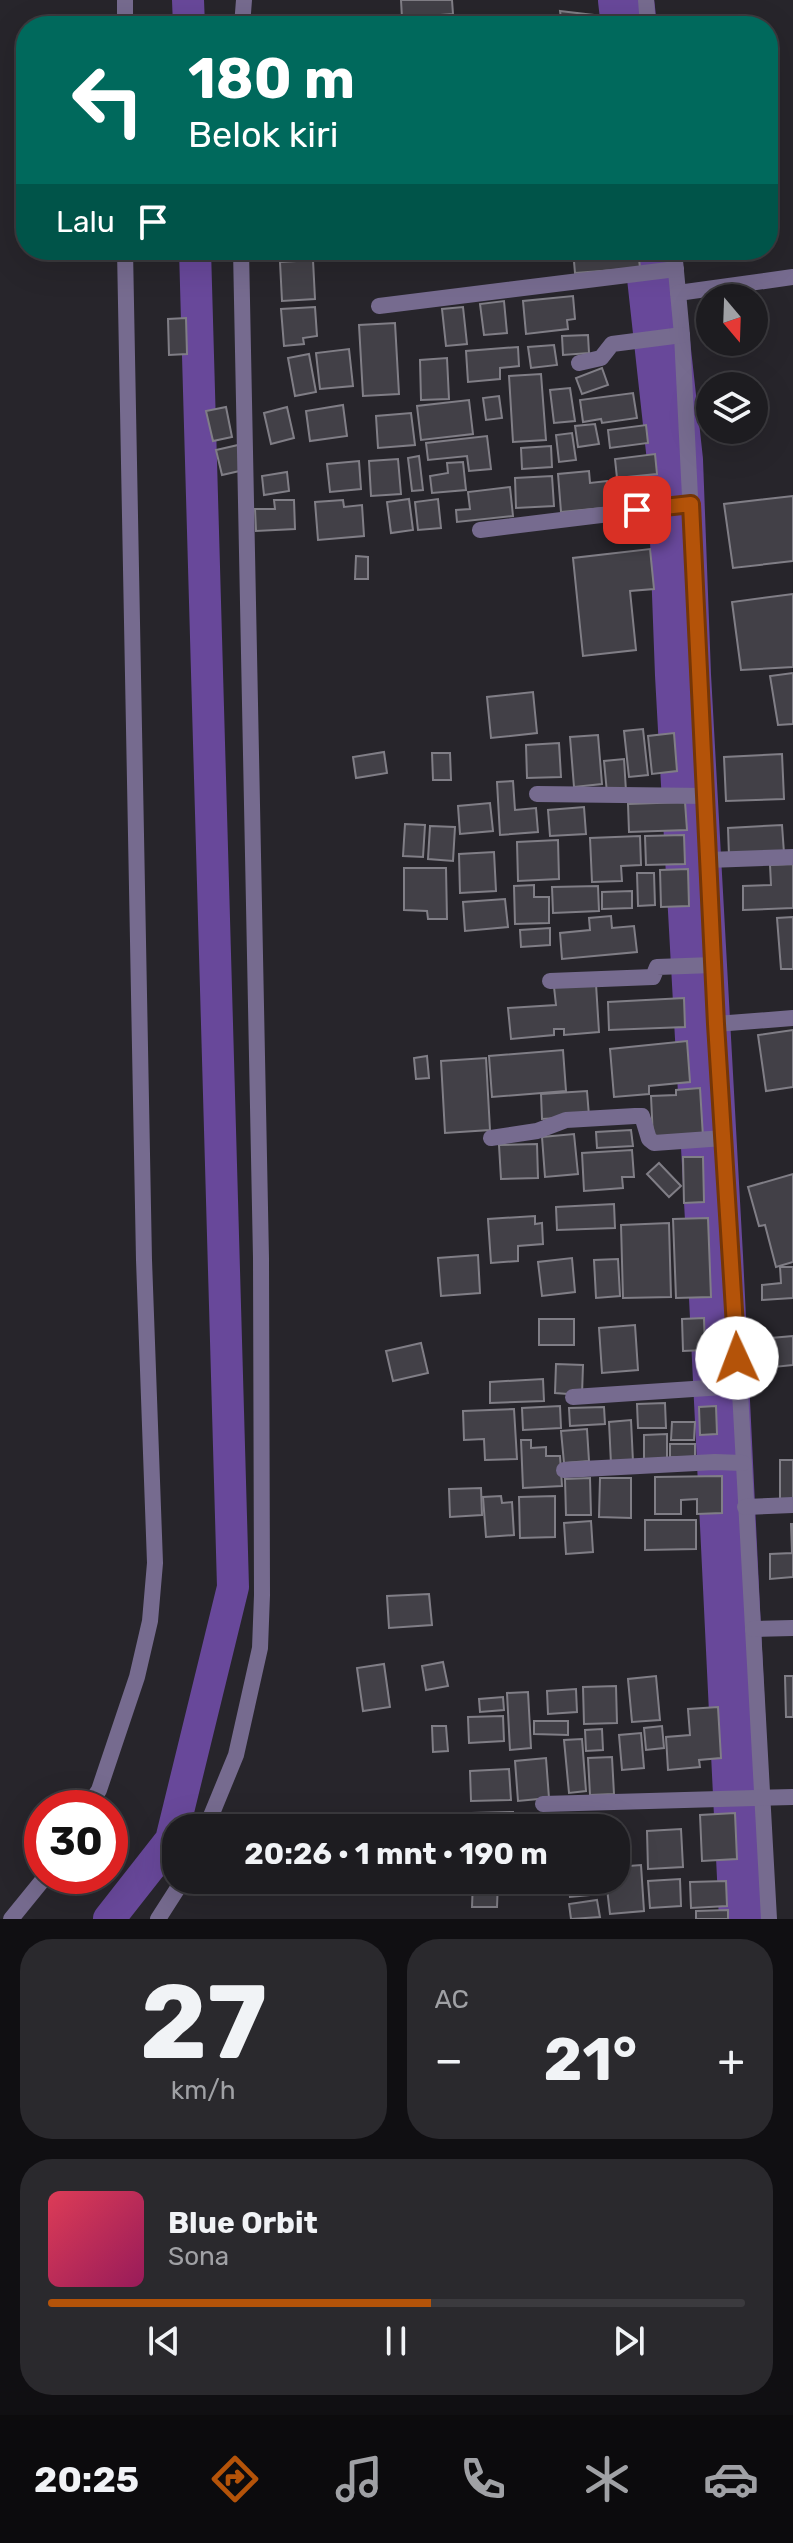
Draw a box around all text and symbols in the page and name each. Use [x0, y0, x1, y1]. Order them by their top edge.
text: 180 m [188, 46, 355, 112]
icon: left [56, 48, 160, 152]
text: Belok kiri [188, 113, 338, 156]
icon: arrive [131, 200, 175, 244]
text: Lalu [56, 204, 115, 240]
north arrow [696, 284, 768, 356]
map controls [696, 284, 768, 444]
button: layers [696, 372, 768, 444]
pin [603, 476, 671, 544]
icon: arrive [615, 488, 659, 532]
position arrow [695, 1316, 779, 1400]
speed limit sign: 30 [24, 1790, 128, 1894]
text: 20:26 · 1 mnt · 190 m [244, 1836, 548, 1872]
text: 27 [140, 1961, 267, 2084]
text: AC [435, 1984, 469, 2015]
text: 21° [544, 2024, 637, 2095]
text: − [435, 2034, 463, 2086]
text: + [718, 2034, 745, 2086]
text: km/h [171, 2075, 236, 2106]
text: Blue Orbit [168, 2205, 318, 2241]
text: Sona [168, 2241, 229, 2272]
icon: previous [142, 2319, 186, 2363]
icon: pause [374, 2319, 418, 2363]
icon: next [607, 2319, 651, 2363]
icon: directions [207, 2451, 263, 2507]
icon: music [331, 2451, 387, 2507]
icon: phone [455, 2451, 511, 2507]
icon: climate [579, 2451, 635, 2507]
icon: car [703, 2451, 759, 2507]
text: 20:25 [34, 2458, 139, 2501]

